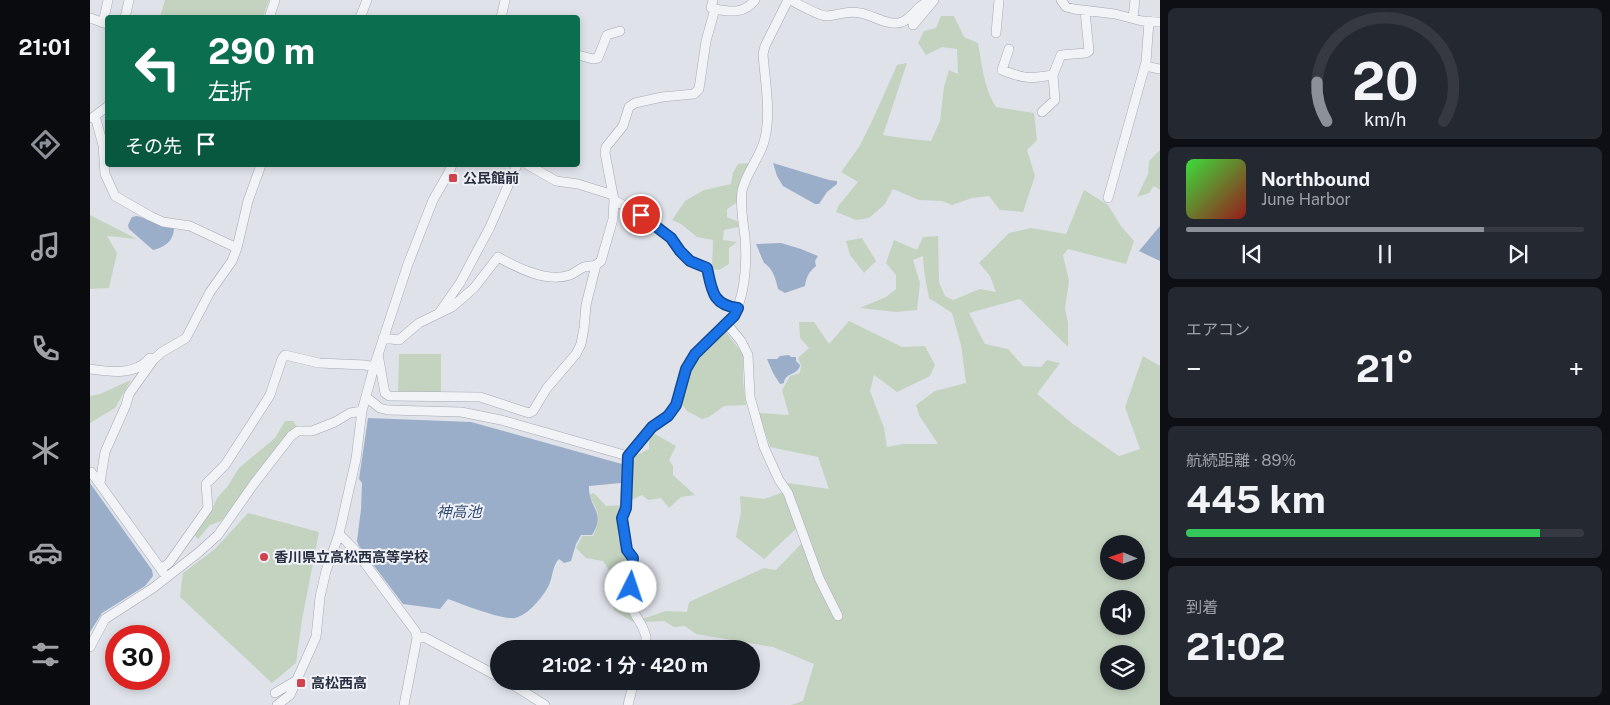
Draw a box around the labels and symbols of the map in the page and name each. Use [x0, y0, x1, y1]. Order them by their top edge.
place label: 公民館前 [463, 170, 519, 186]
marker: 公民館前 [447, 172, 459, 184]
pin [620, 194, 662, 236]
water label: 神高池 [436, 503, 483, 520]
north arrow [1100, 535, 1145, 580]
place label: 香川県立高松西高等学校 [274, 549, 428, 565]
marker: 香川県立高松西高等学校 [258, 551, 270, 563]
position arrow [604, 560, 656, 612]
speed limit sign: 30 [105, 625, 170, 690]
place label: 高松西高 [311, 675, 367, 691]
marker: 高松西高 [295, 677, 307, 689]

